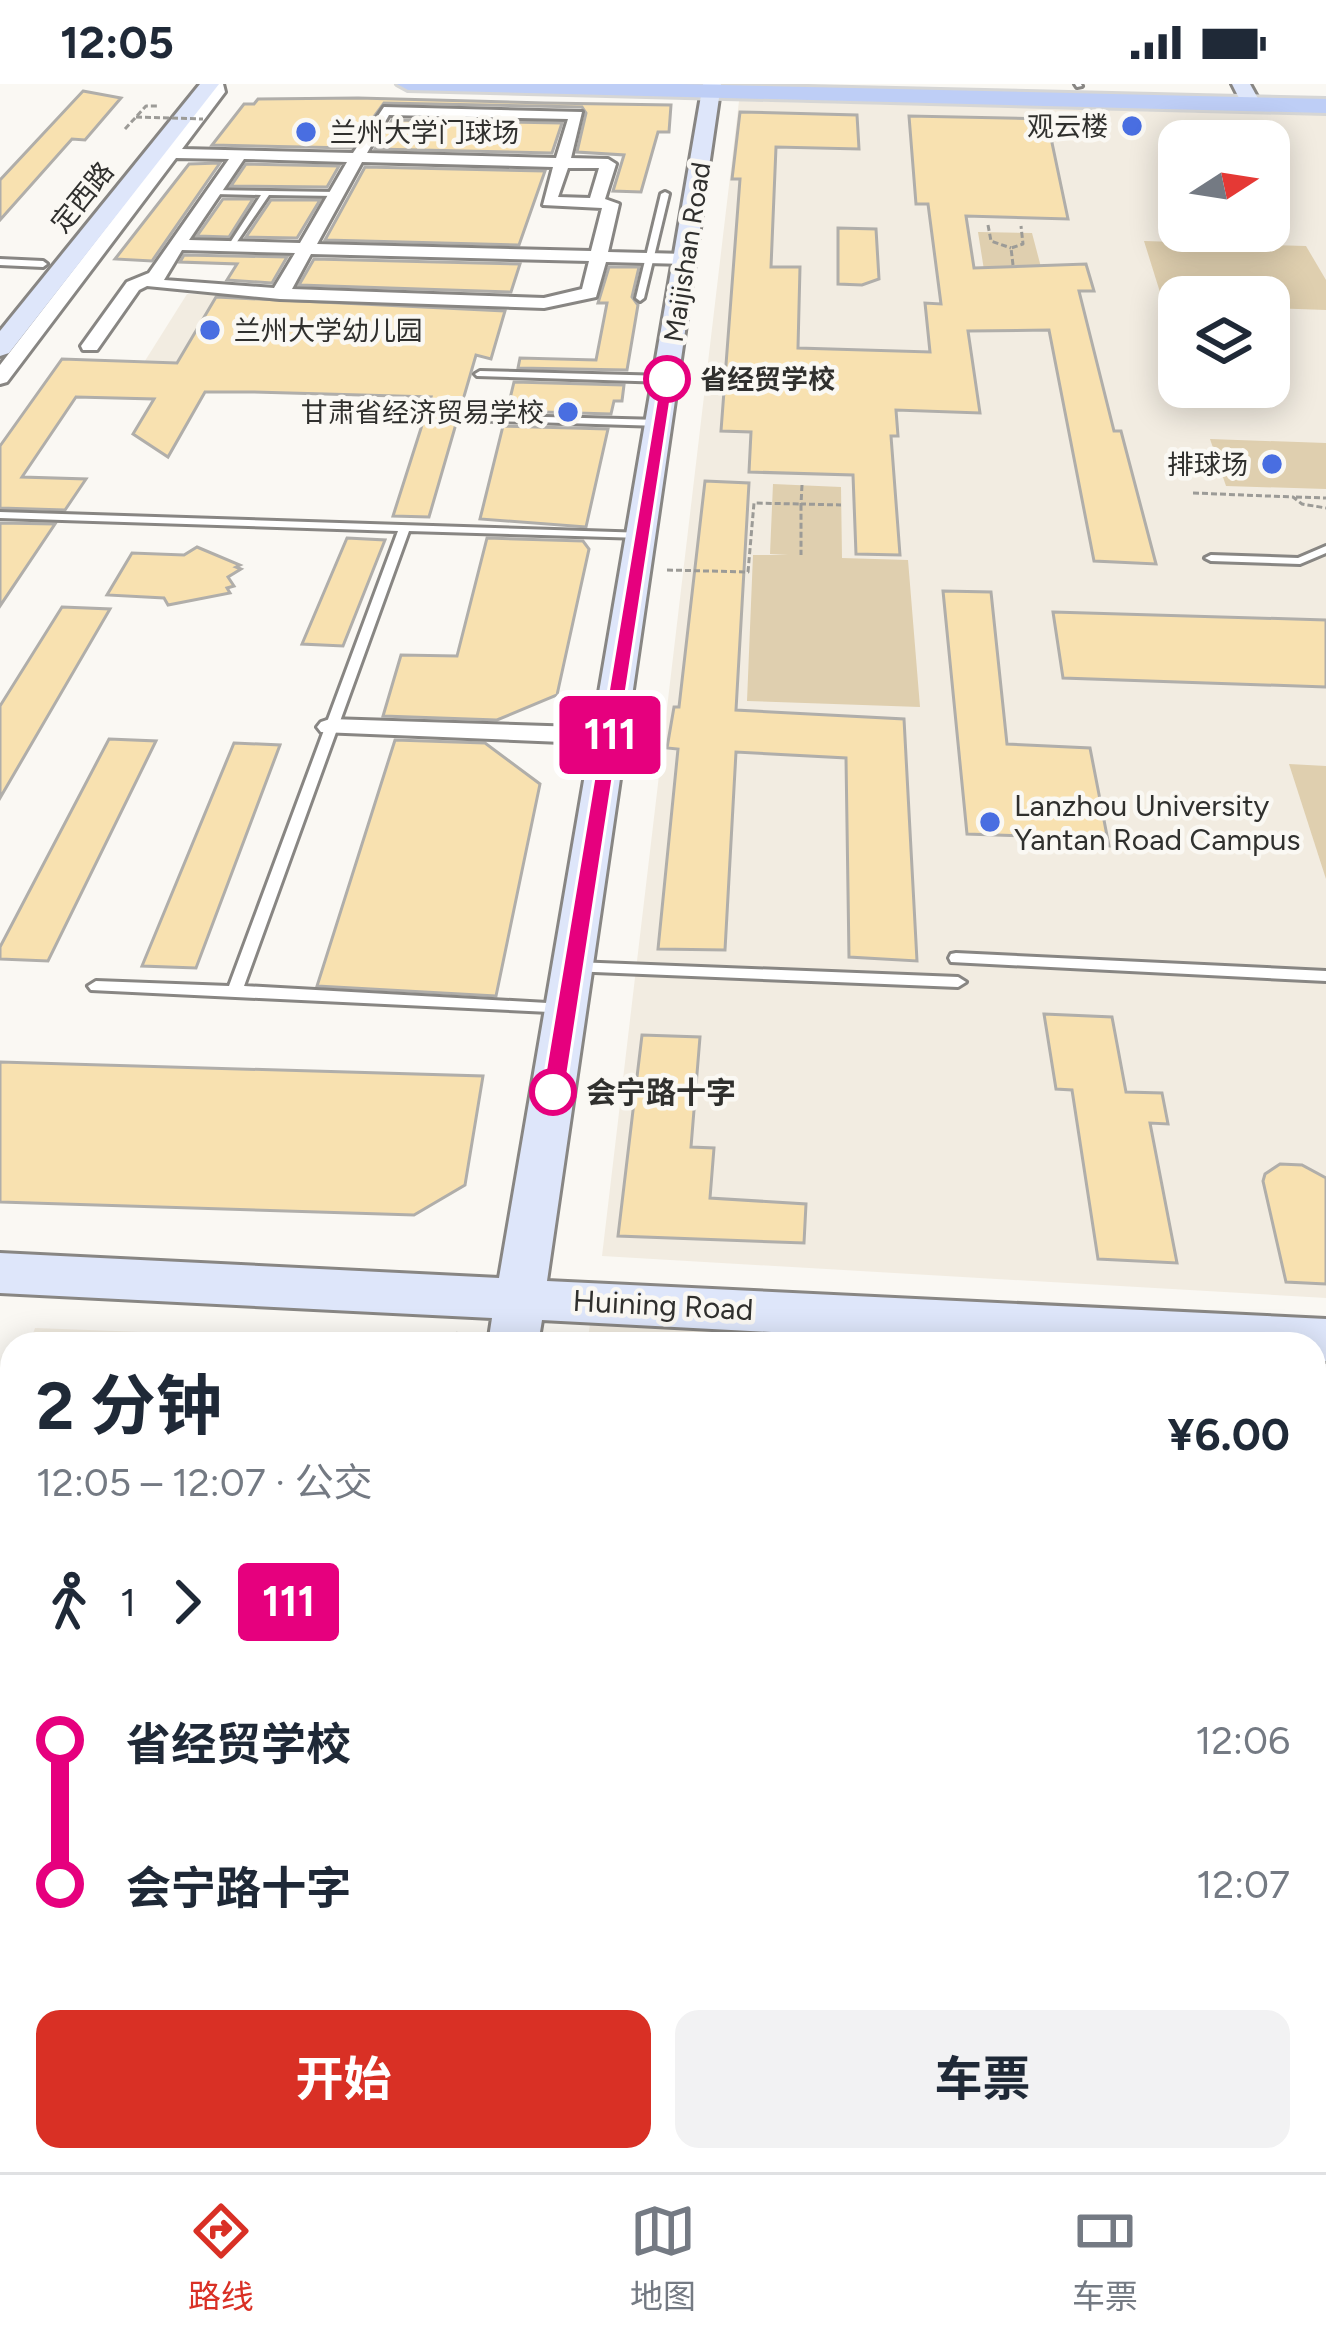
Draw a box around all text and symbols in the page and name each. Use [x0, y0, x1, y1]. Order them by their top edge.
text: 12:05 [60, 15, 174, 69]
place label: 观云楼 [1027, 110, 1108, 143]
marker: 观云楼 [1119, 113, 1145, 139]
place label: 兰州大学门球场 [330, 116, 519, 149]
marker: 兰州大学门球场 [293, 119, 319, 145]
north arrow [1158, 120, 1290, 252]
map controls [1158, 120, 1290, 408]
street label: 定西路 [44, 155, 120, 239]
street label: Maijishan Road [656, 160, 718, 344]
button: layers [1158, 276, 1290, 408]
place label: 兰州大学幼儿园 [234, 314, 423, 347]
marker: 兰州大学幼儿园 [197, 317, 223, 343]
marker: 省经贸学校 [645, 357, 689, 401]
place label: 省经贸学校 [700, 363, 835, 396]
place label: 甘肃省经济贸易学校 [301, 396, 544, 429]
marker: 甘肃省经济贸易学校 [555, 399, 581, 425]
place label: 排球场 [1167, 448, 1248, 481]
marker: 排球场 [1259, 451, 1285, 477]
line badge: 111 [541, 696, 679, 774]
text: 111 [583, 709, 637, 760]
place label: Lanzhou University Yantan Road Campus [1014, 787, 1300, 858]
marker: Lanzhou University Yantan Road Campus [977, 809, 1003, 835]
marker: 会宁路十字 [531, 1070, 575, 1114]
place label: 会宁路十字 [586, 1074, 736, 1111]
street label: Huining Road [572, 1282, 754, 1328]
text: 2 分钟 [36, 1366, 222, 1446]
text: ¥6.00 [1168, 1407, 1290, 1461]
text: 12:05 – 12:07 · 公交 [36, 1459, 373, 1506]
icon: walk [36, 1569, 102, 1635]
icon: forward [154, 1569, 220, 1635]
text: 111 [262, 1576, 315, 1627]
text: 1 [120, 1579, 136, 1626]
text: 省经贸学校 [126, 1717, 351, 1771]
text: 12:06 [1195, 1717, 1290, 1764]
text: 会宁路十字 [126, 1861, 351, 1915]
text: 12:07 [1196, 1861, 1290, 1908]
button: 开始 [36, 2010, 651, 2148]
button: 车票 [675, 2010, 1290, 2148]
tab: 路线 [188, 2198, 254, 2318]
tab: 地图 [630, 2198, 696, 2318]
tab: 车票 [1072, 2198, 1138, 2318]

